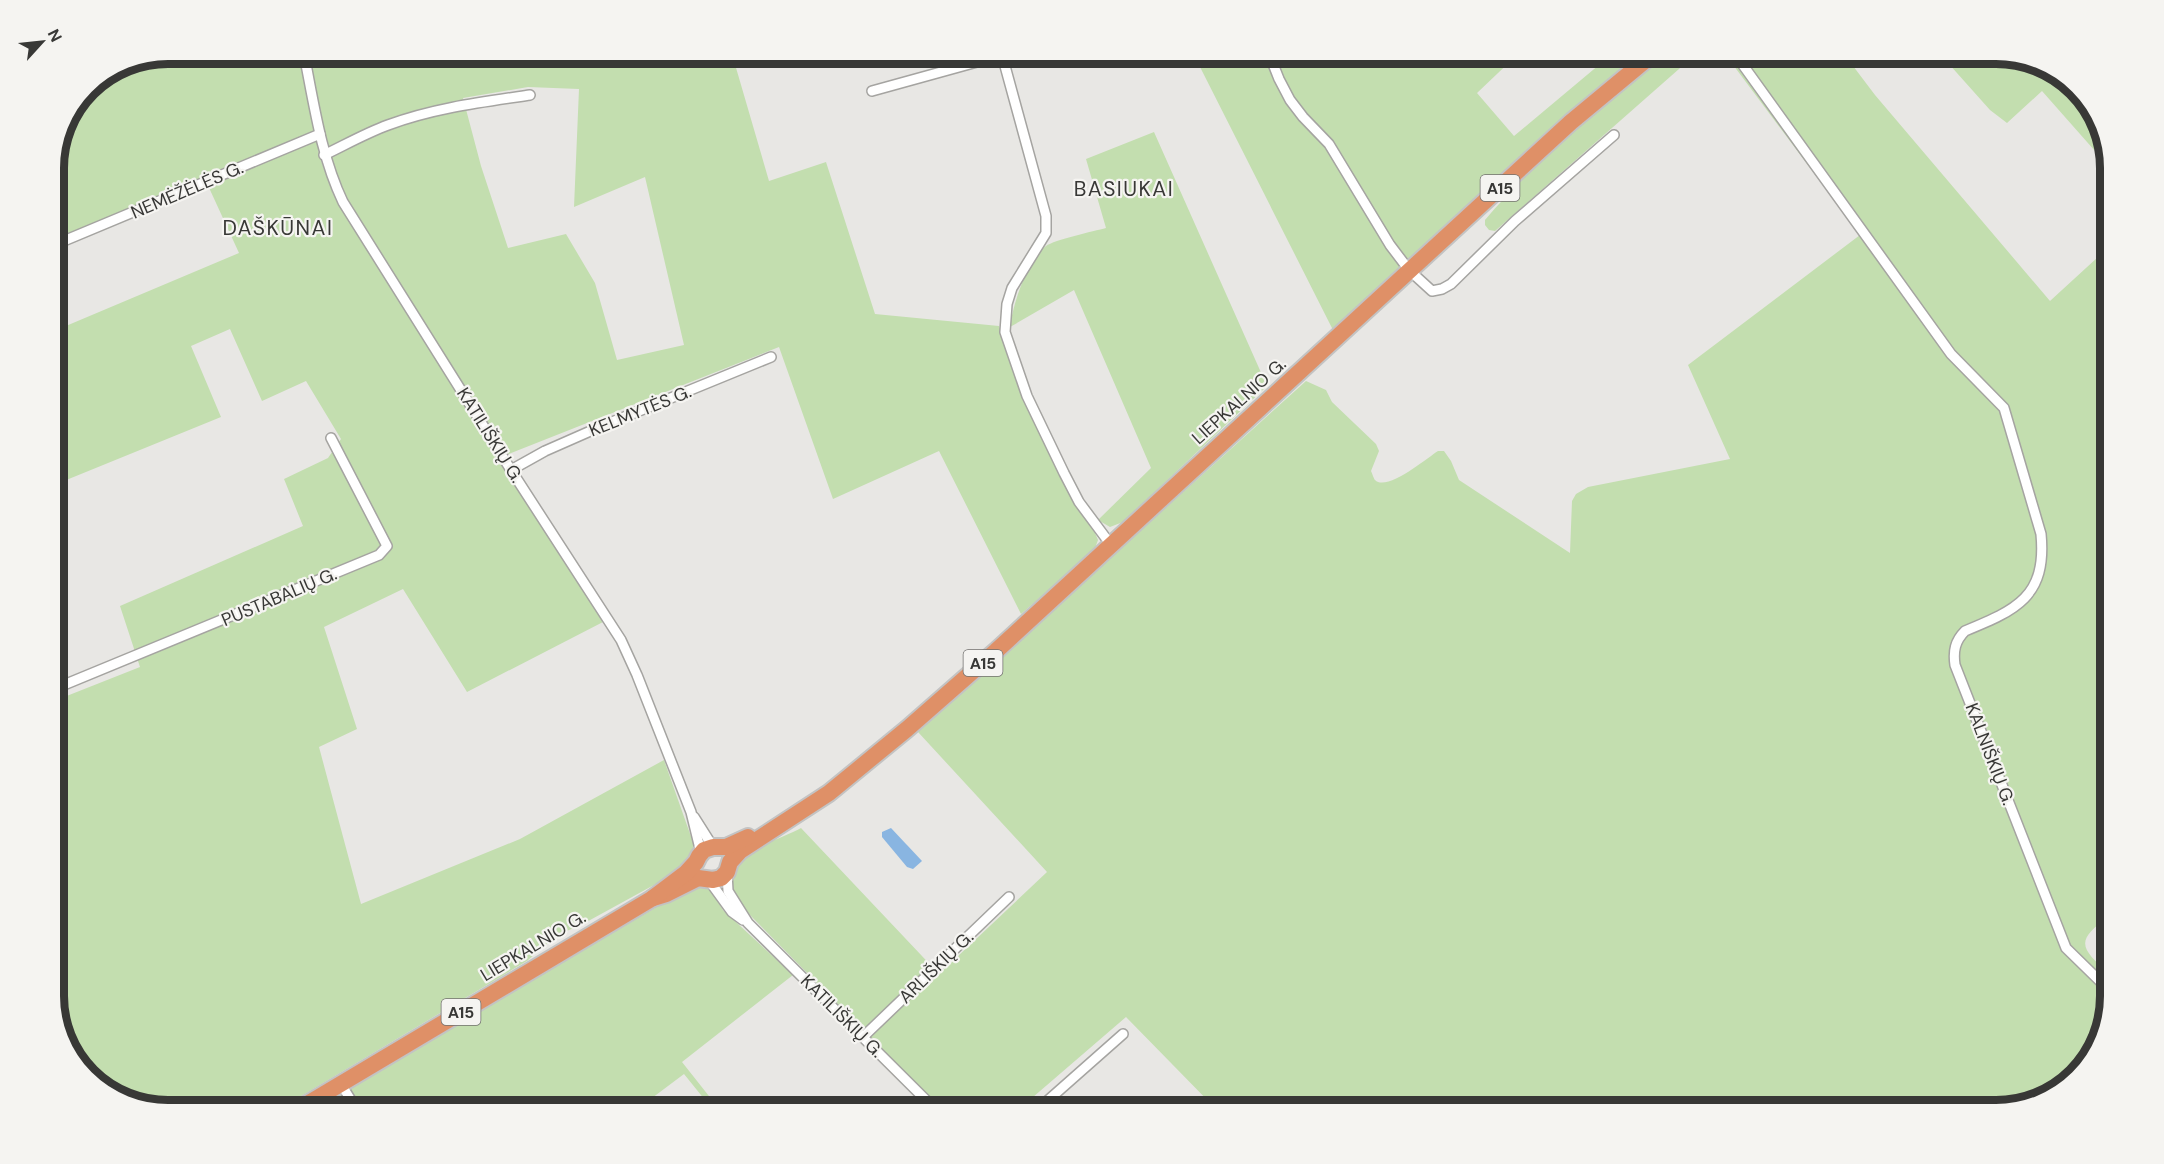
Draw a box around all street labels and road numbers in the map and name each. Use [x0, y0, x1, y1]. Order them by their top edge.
street label: NEMĖŽĖLĖS G. [127, 156, 247, 224]
road number: A15 [1480, 175, 1520, 201]
street label: LIEPKALNIO G. [1187, 352, 1291, 450]
street label: KELMYTĖS G. [585, 380, 695, 442]
street label: KATILIŠKIŲ G. [451, 383, 529, 487]
street label: PUSTABALIŲ G. [218, 562, 340, 632]
road number: A15 [964, 650, 1002, 676]
street label: KALNIŠKIŲ G. [1960, 699, 2020, 809]
street label: LIEPKALNIO G. [476, 905, 590, 987]
street label: ARLIŠKIŲ G. [893, 925, 979, 1009]
street label: KATILIŠKIŲ G. [795, 969, 889, 1063]
road number: A15 [442, 999, 480, 1025]

